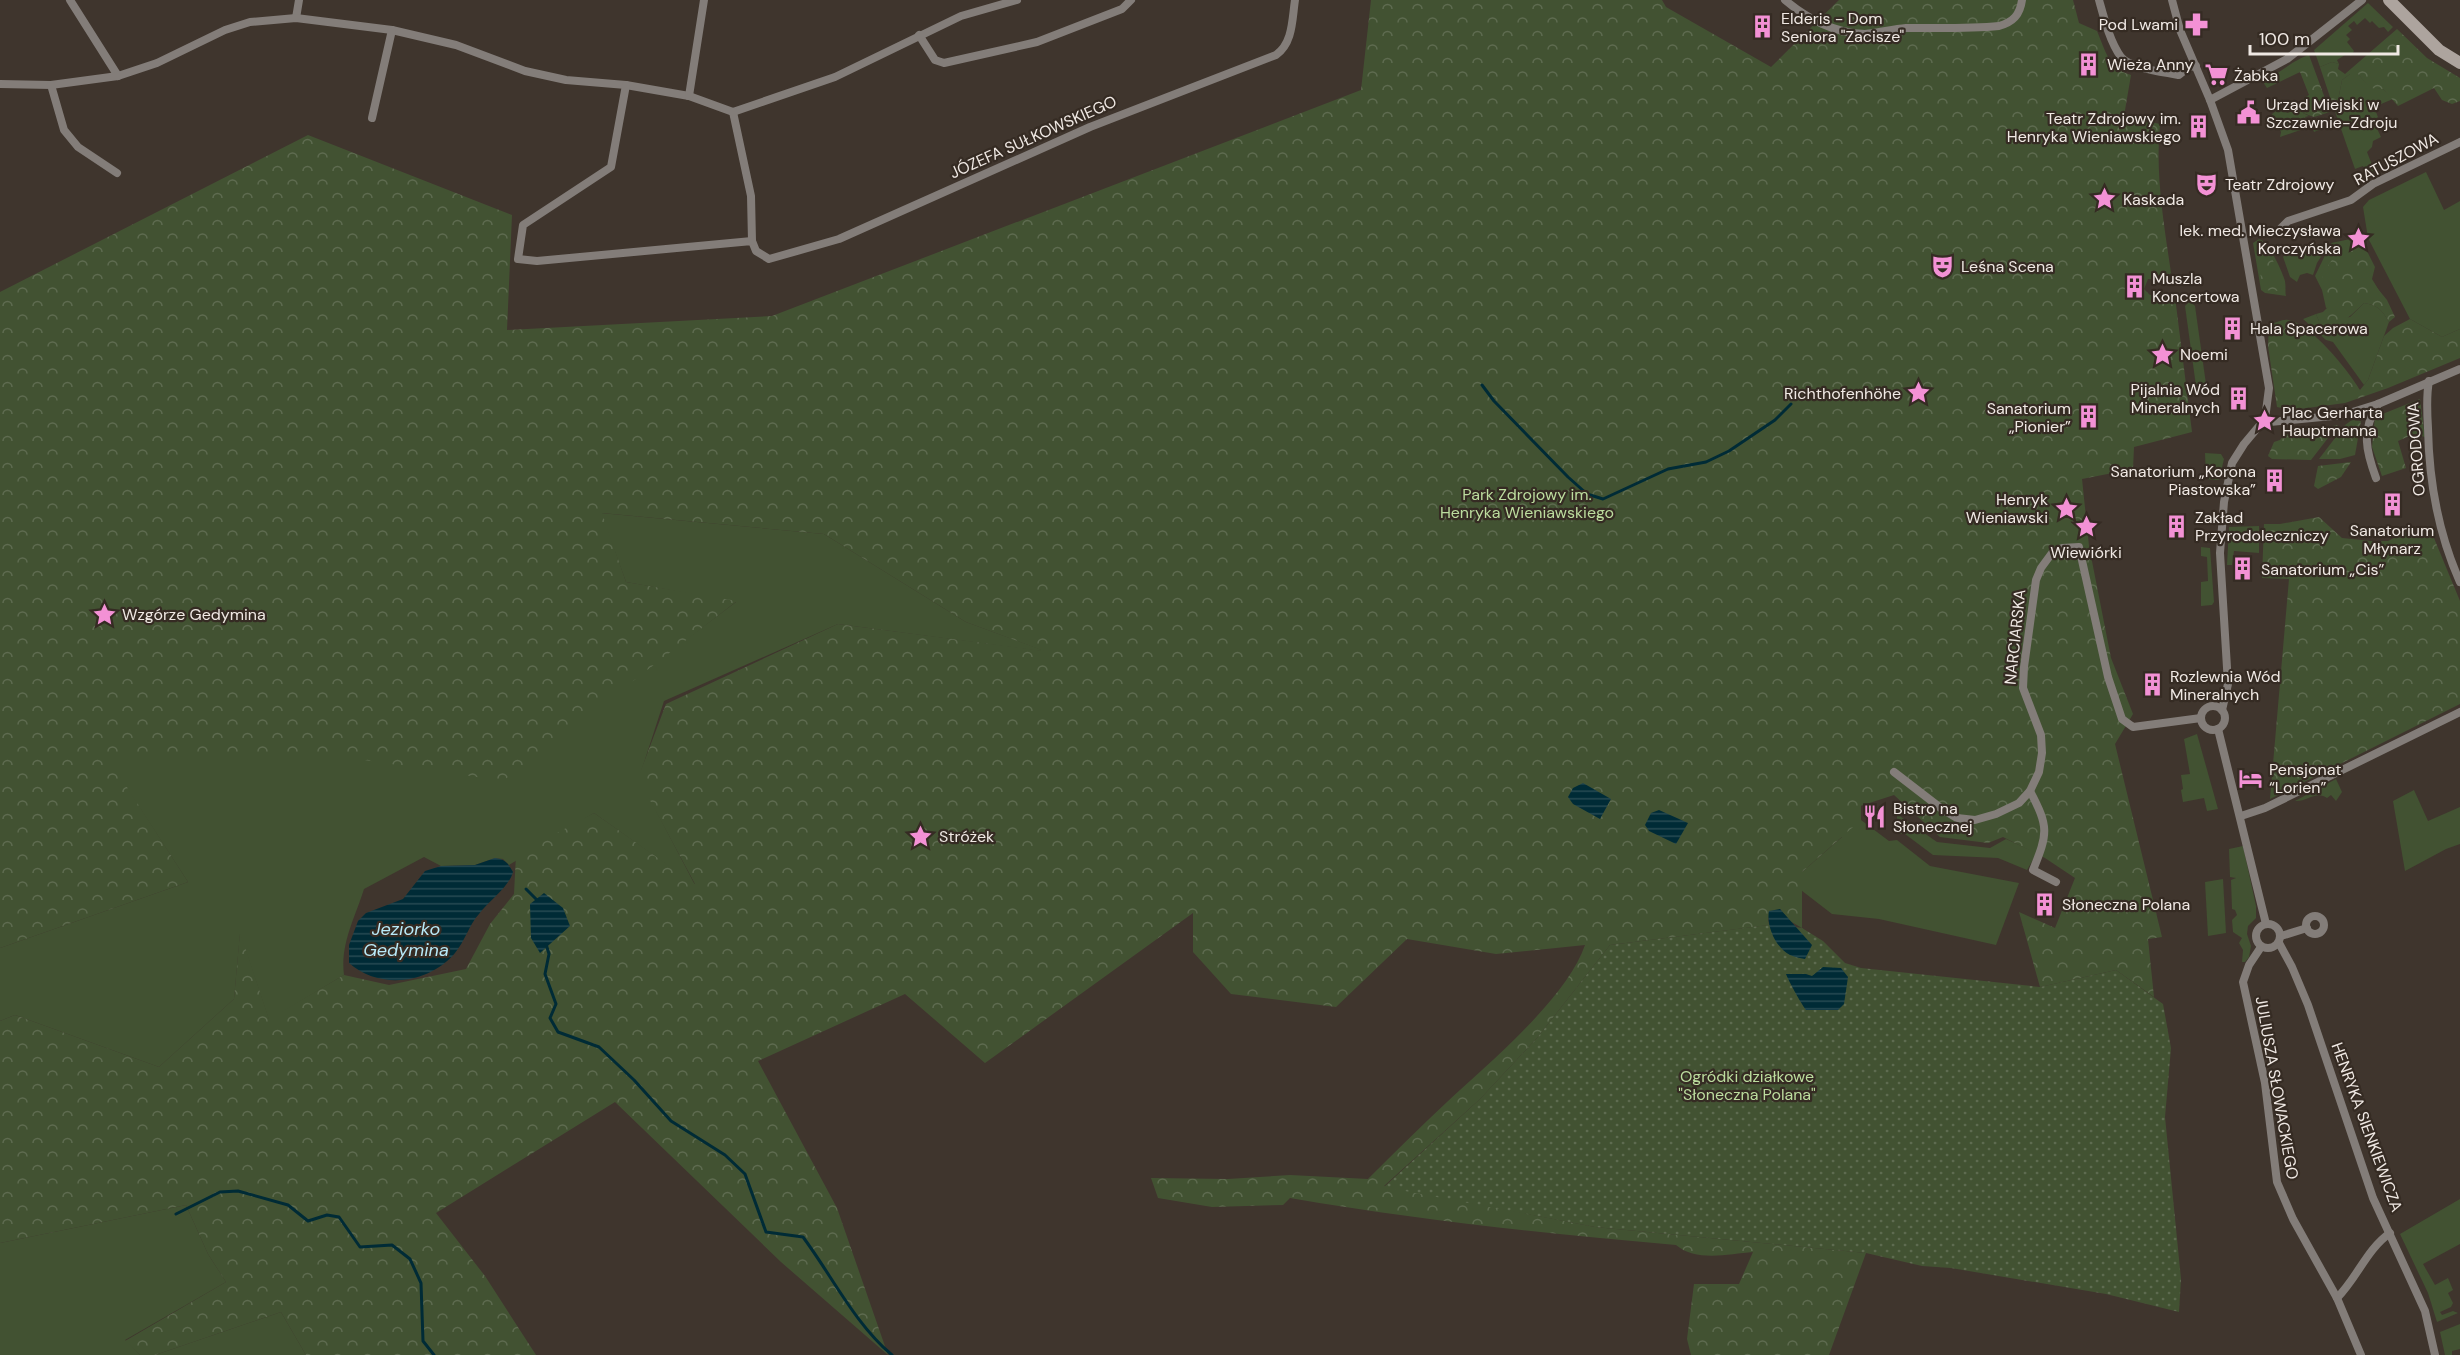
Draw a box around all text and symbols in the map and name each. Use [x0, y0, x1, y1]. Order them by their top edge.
place label: Elderis - Dom Seniora "Zacisze" [1781, 8, 1905, 47]
pharmacy icon: Pod Lwami [2183, 11, 2209, 37]
building icon: Elderis - Dom Seniora "Zacisze" [1750, 14, 1776, 40]
place label: Pod Lwami [2099, 14, 2178, 35]
scale bar [2250, 18, 2398, 56]
text: 100 m [2259, 27, 2310, 51]
building icon: Wieża Anny [2076, 51, 2102, 77]
place label: Wieża Anny [2107, 54, 2193, 75]
supermarket icon: Żabka [2203, 62, 2229, 88]
place label: Żabka [2234, 65, 2278, 86]
street label: JÓZEFA SUŁKOWSKIEGO [946, 91, 1120, 183]
place label: Urząd Miejski w Szczawnie-Zdroju [2266, 94, 2397, 133]
public building icon: Urząd Miejski w Szczawnie-Zdroju [2235, 100, 2261, 126]
place label: Teatr Zdrojowy im. Henryka Wieniawskiego [2007, 108, 2181, 147]
building icon: Teatr Zdrojowy im. Henryka Wieniawskiego [2186, 114, 2212, 140]
street label: RATUSZOWA [2350, 128, 2442, 190]
theatre icon: Teatr Zdrojowy [2194, 171, 2220, 197]
place label: Teatr Zdrojowy [2225, 174, 2335, 195]
place icon: Kaskada [2092, 186, 2118, 212]
place label: Kaskada [2123, 189, 2184, 210]
place label: lek. med. Mieczysława Korczyńska [2180, 220, 2341, 259]
place icon: lek. med. Mieczysława Korczyńska [2346, 226, 2372, 252]
theatre icon: Leśna Scena [1930, 253, 1956, 279]
place label: Leśna Scena [1961, 256, 2054, 277]
place label: Muszla Koncertowa [2152, 268, 2240, 307]
building icon: Muszla Koncertowa [2121, 274, 2147, 300]
building icon: Hala Spacerowa [2219, 315, 2245, 341]
place label: Hala Spacerowa [2250, 318, 2368, 339]
place icon: Noemi [2149, 341, 2175, 367]
place label: Noemi [2180, 344, 2228, 365]
place label: Pijalnia Wód Mineralnych [2131, 379, 2220, 418]
place icon: Richthofenhöhe [1906, 380, 1932, 406]
place label: Richthofenhöhe [1784, 383, 1901, 404]
building icon: Pijalnia Wód Mineralnych [2225, 385, 2251, 411]
place label: Sanatorium „Pionier” [1987, 398, 2071, 437]
street label: OGRODOWA [2402, 401, 2430, 497]
place label: Plac Gerharta Hauptmanna [2282, 402, 2383, 441]
building icon: Sanatorium „Pionier” [2076, 404, 2102, 430]
place icon: Plac Gerharta Hauptmanna [2251, 408, 2277, 434]
place label: Sanatorium „Korona Piastowska” [2111, 461, 2256, 500]
building icon: Sanatorium „Korona Piastowska” [2261, 467, 2287, 493]
park label: Park Zdrojowy im. Henryka Wieniawskiego [1440, 484, 1614, 523]
place label: Henryk Wieniawski [1966, 489, 2048, 528]
building icon: Sanatorium Młynarz [2379, 492, 2405, 518]
place icon: Henryk Wieniawski [2053, 495, 2079, 521]
place label: Zakład Przyrodoleczniczy [2195, 507, 2329, 546]
building icon: Zakład Przyrodoleczniczy [2164, 513, 2190, 539]
place icon: Wiewiórki [2073, 514, 2099, 540]
place label: Sanatorium Młynarz [2350, 520, 2434, 559]
place label: Wiewiórki [2050, 542, 2122, 563]
building icon: Sanatorium „Cis” [2230, 556, 2256, 582]
place label: Sanatorium „Cis” [2261, 559, 2385, 580]
street label: NARCIARSKA [2000, 588, 2030, 686]
place icon: Wzgórze Gedymina [91, 601, 117, 627]
place label: Wzgórze Gedymina [122, 604, 266, 625]
place label: Rozlewnia Wód Mineralnych [2170, 666, 2281, 705]
building icon: Rozlewnia Wód Mineralnych [2139, 672, 2165, 698]
place label: Pensjonat “Lorien” [2269, 759, 2341, 798]
hotel icon: Pensjonat “Lorien” [2238, 765, 2264, 791]
place label: Bistro na Słonecznej [1893, 798, 1973, 837]
restaurant icon: Bistro na Słonecznej [1862, 804, 1888, 830]
place icon: Stróżek [908, 823, 934, 849]
place label: Stróżek [939, 826, 994, 847]
building icon: Słoneczna Polana [2031, 891, 2057, 917]
place label: Słoneczna Polana [2062, 894, 2190, 915]
water label: Jeziorko Gedymina [363, 917, 449, 962]
street label: JULIUSZA SŁOWACKIEGO [2251, 995, 2303, 1181]
street label: HENRYKA SIENKIEWICZA [2327, 1039, 2408, 1215]
park label: Ogródki działkowe "Słoneczna Polana" [1678, 1066, 1816, 1105]

